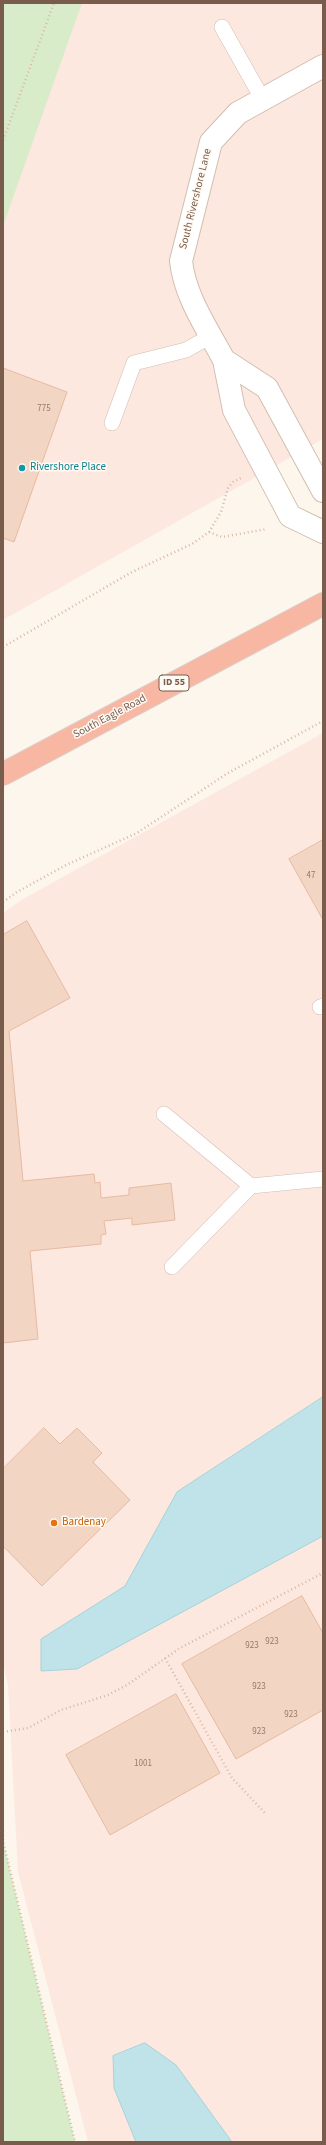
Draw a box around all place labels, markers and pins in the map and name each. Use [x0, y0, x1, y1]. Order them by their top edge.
place label: Rivershore Place [30, 461, 106, 475]
marker: Rivershore Place [17, 463, 27, 473]
place label: Bardenay [62, 1516, 106, 1530]
marker: Bardenay [49, 1518, 59, 1528]

